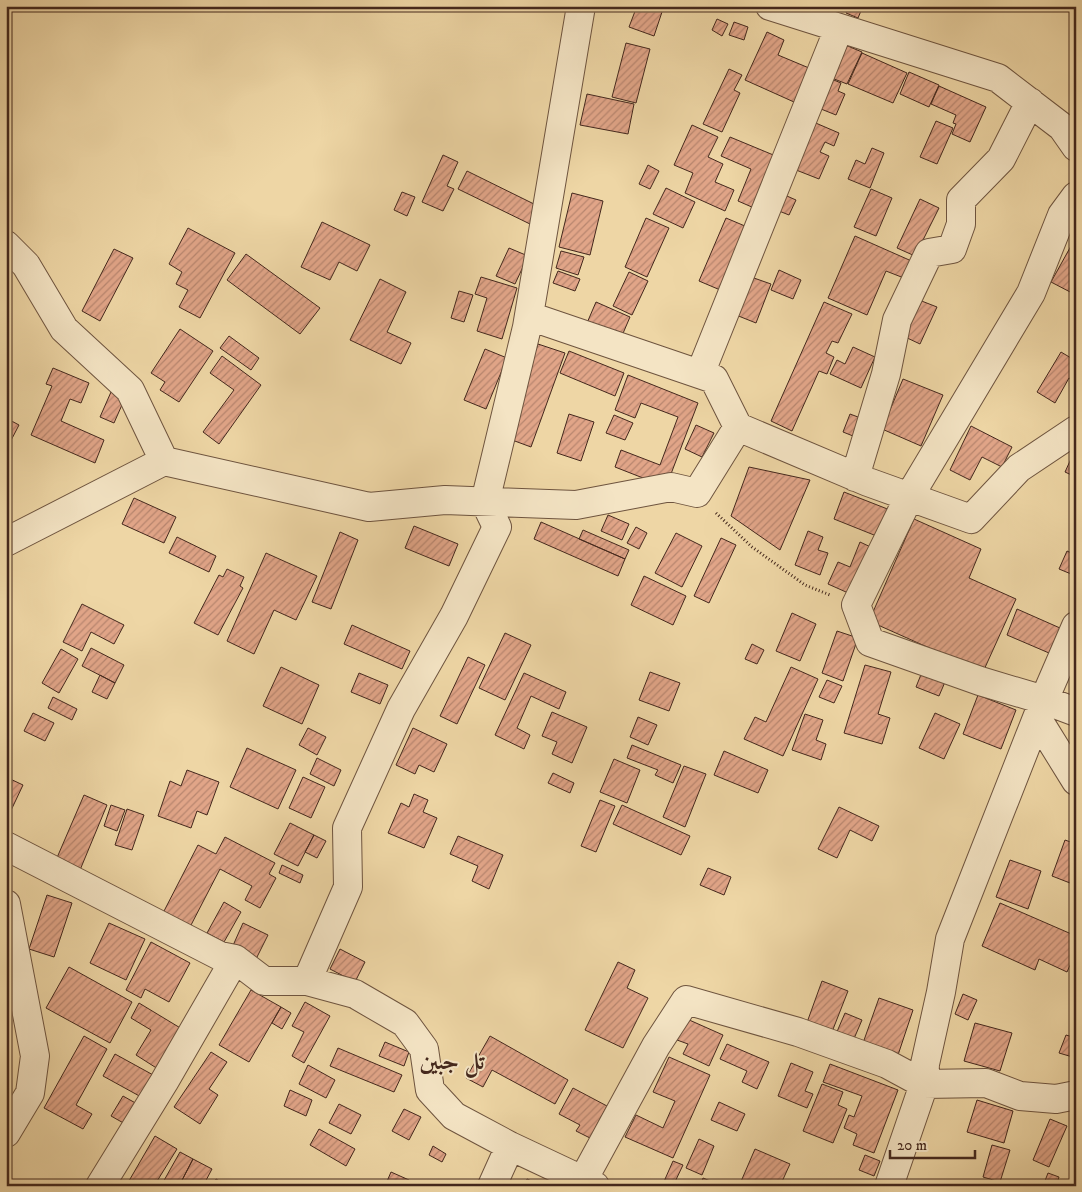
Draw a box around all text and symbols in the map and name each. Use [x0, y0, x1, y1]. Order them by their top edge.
district label: تل جبين [420, 1047, 486, 1078]
scale bar [890, 1127, 974, 1159]
text: 20 m [897, 1136, 927, 1155]

